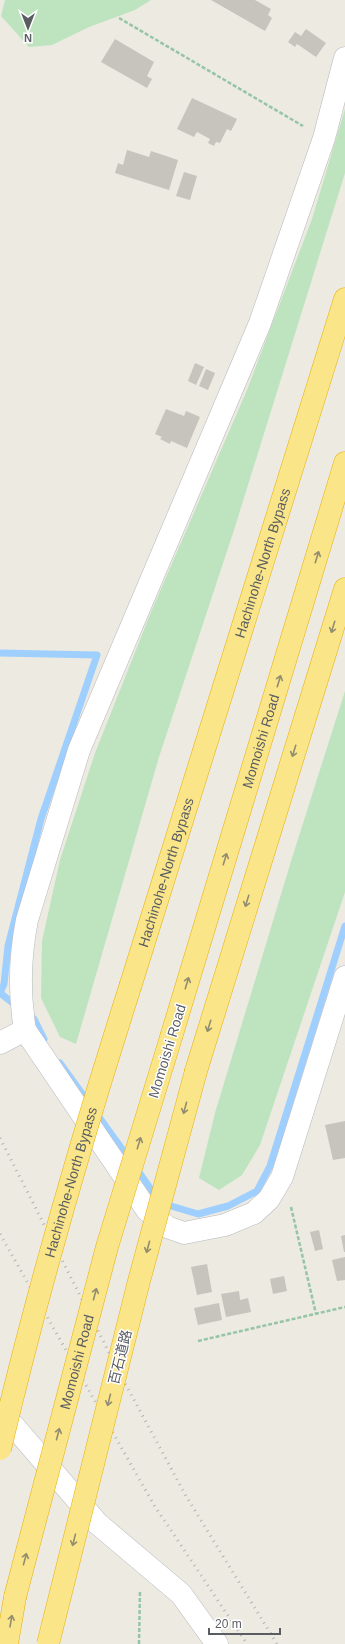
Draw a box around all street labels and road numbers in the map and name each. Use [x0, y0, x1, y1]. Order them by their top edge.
street label: Hachinohe-North Bypass [232, 486, 293, 640]
street label: Momoishi Road [239, 692, 283, 790]
street label: Hachinohe-North Bypass [135, 796, 197, 949]
street label: Momoishi Road [145, 1002, 189, 1100]
street label: Hachinohe-North Bypass [42, 1105, 100, 1259]
street label: Momoishi Road [57, 1313, 97, 1411]
street label: 百石道路 [105, 1328, 135, 1386]

